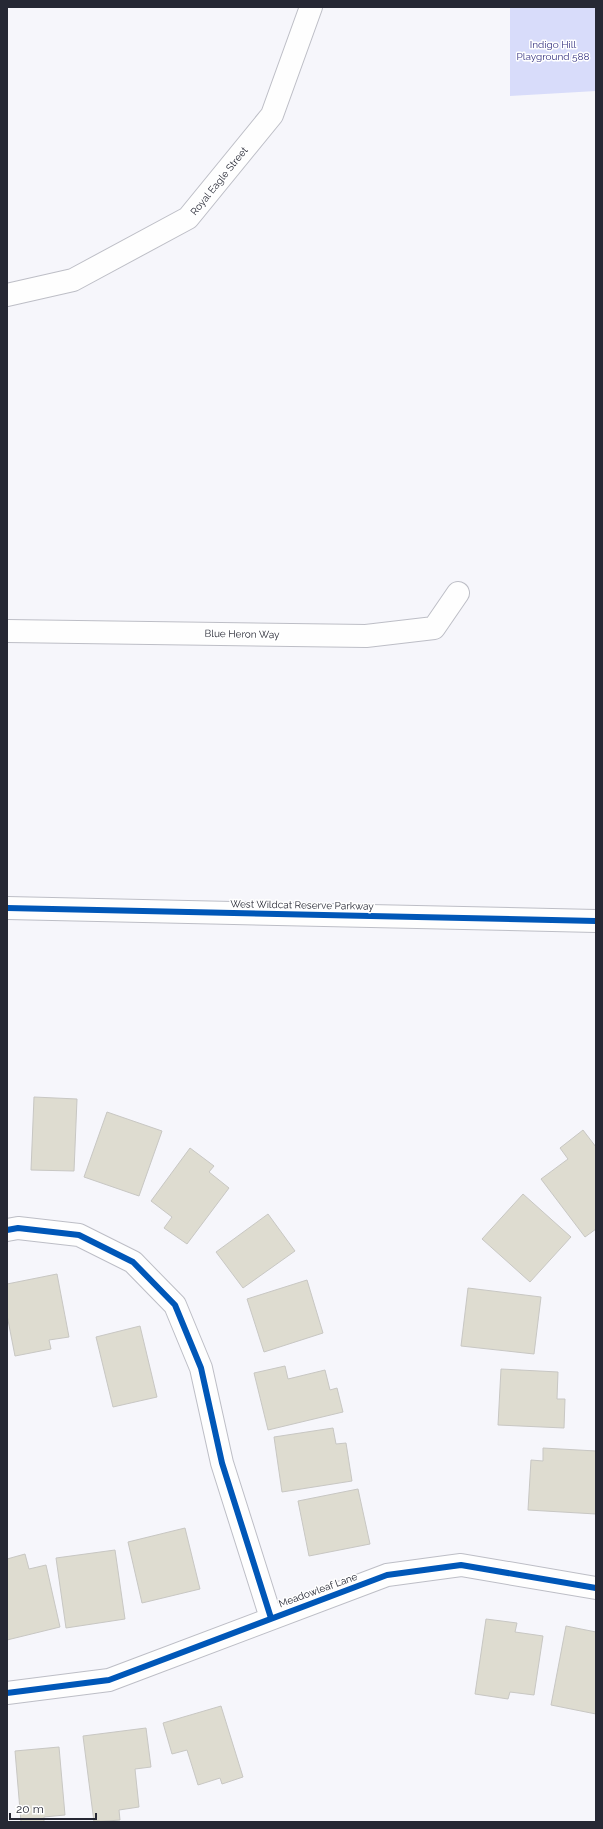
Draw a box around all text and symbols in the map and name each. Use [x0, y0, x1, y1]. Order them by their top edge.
park label: Indigo Hill Playground 588 [517, 39, 589, 62]
street label: Royal Eagle Street [188, 144, 250, 217]
street label: Blue Heron Way [204, 628, 280, 640]
street label: West Wildcat Reserve Parkway [230, 898, 374, 912]
street label: Meadowleaf Lane [277, 1571, 359, 1609]
scale bar [10, 1795, 96, 1821]
text: 20 m [16, 1802, 44, 1816]

